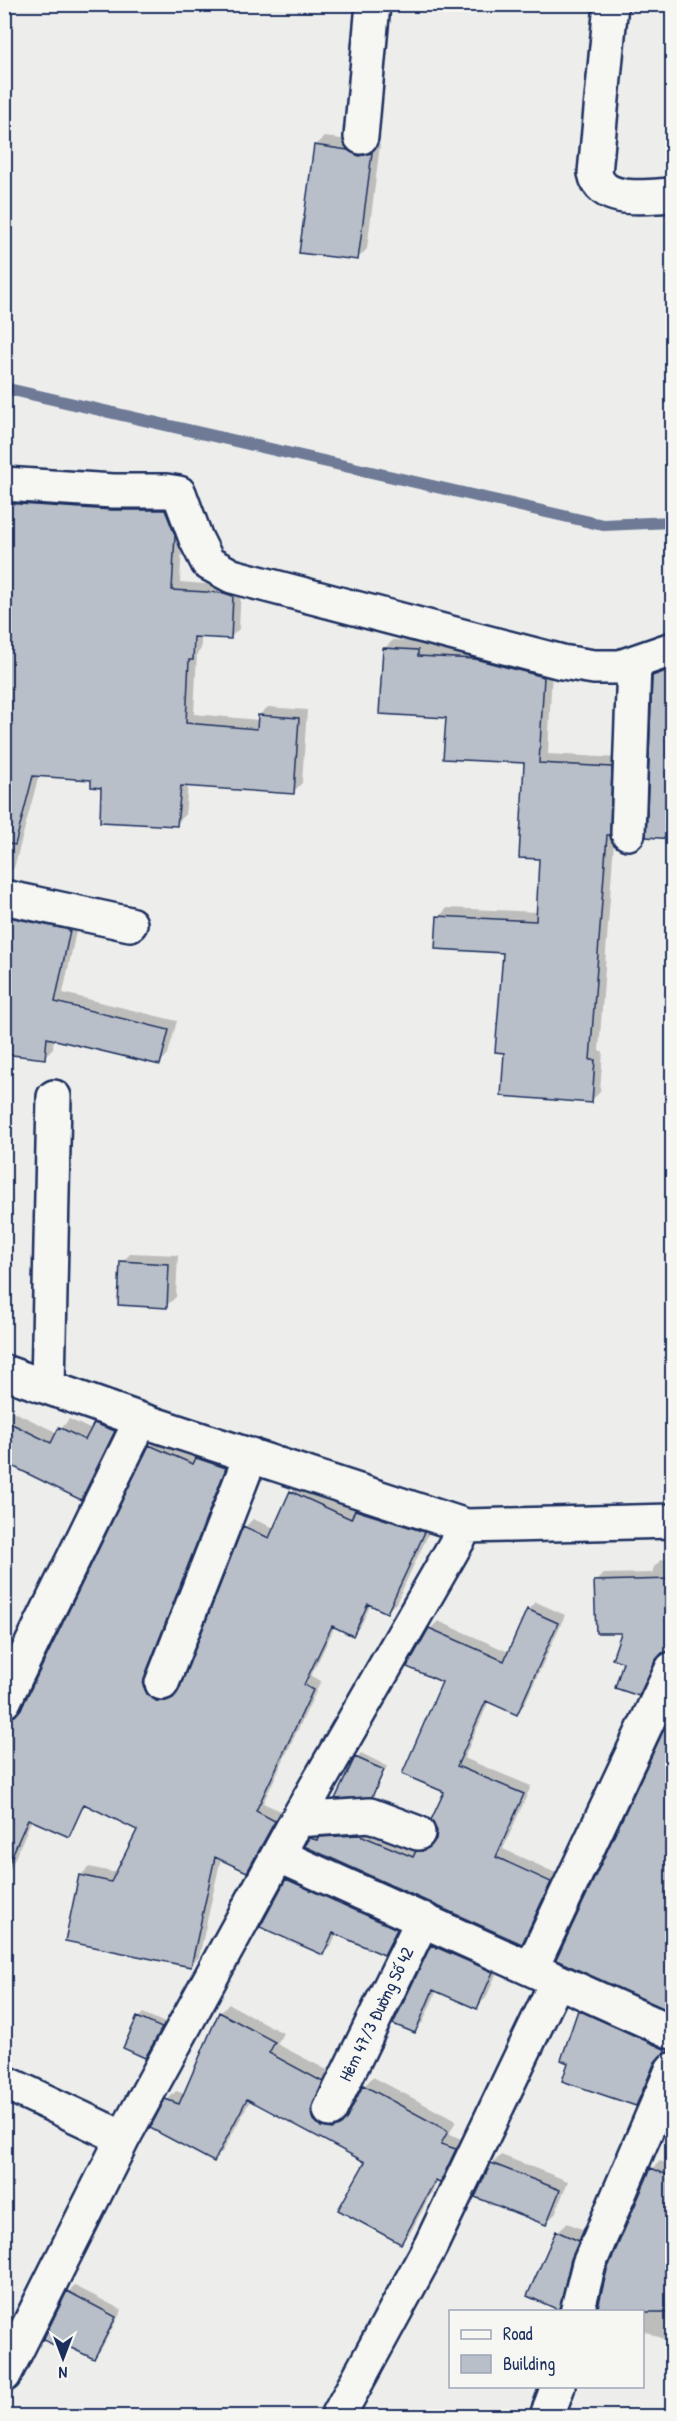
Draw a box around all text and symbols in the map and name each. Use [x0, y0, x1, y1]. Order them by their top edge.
street label: Hẻm 47/3 Đường Số 42 [333, 1942, 420, 2086]
legend [449, 2310, 644, 2388]
text: Road [503, 2321, 533, 2346]
north arrow [33, 2328, 93, 2388]
text: Building [503, 2351, 555, 2376]
text: N [58, 2362, 67, 2384]

